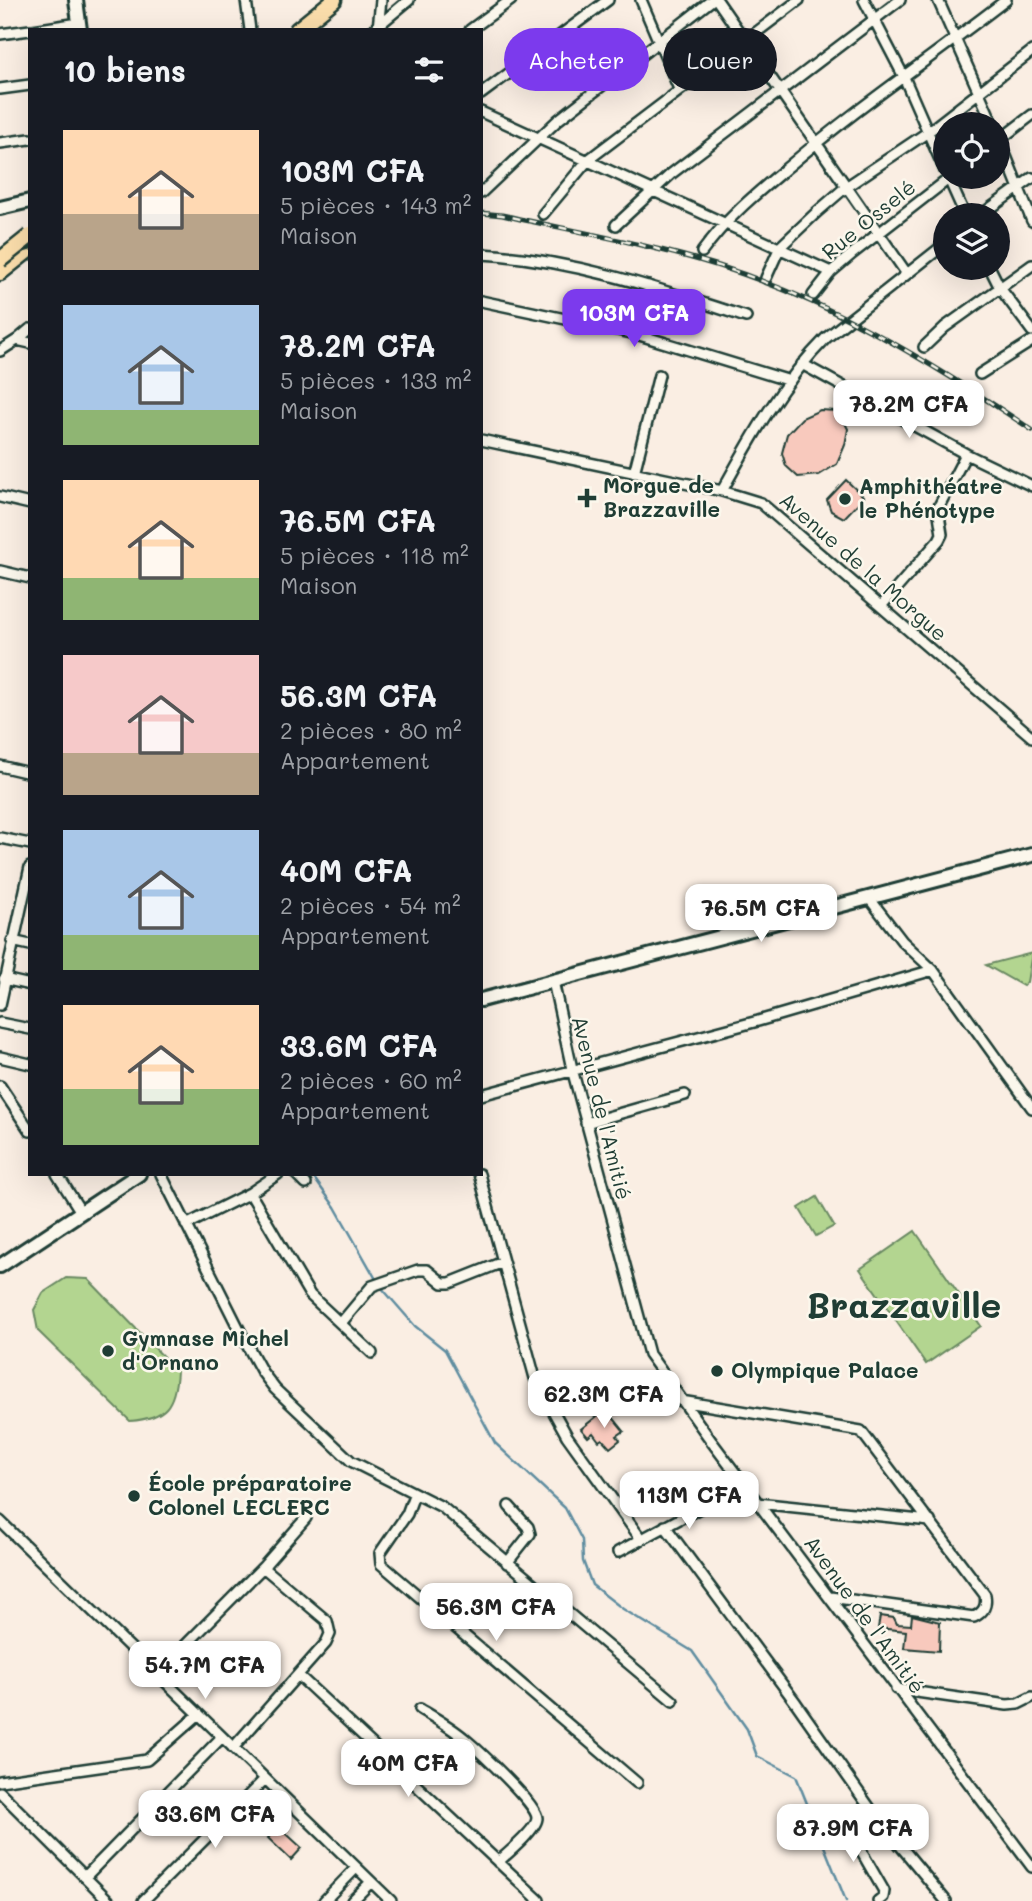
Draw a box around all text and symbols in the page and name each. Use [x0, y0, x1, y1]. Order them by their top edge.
chip: Acheter [504, 28, 649, 91]
chip: Louer [663, 28, 777, 91]
text: 10 biens [63, 50, 186, 90]
icon: filters [410, 51, 448, 89]
map controls [933, 112, 1010, 280]
button: locate [933, 112, 1010, 189]
text: 103M CFA [280, 150, 425, 190]
icon: home [119, 158, 203, 242]
street label: Rue Osselé [816, 173, 920, 265]
text: 5 pièces · 143 m² [280, 190, 472, 220]
button: layers [933, 203, 1010, 280]
text: Maison [280, 220, 357, 250]
pin: 103M CFA [562, 290, 706, 349]
text: 103M CFA [578, 297, 690, 327]
text: 78.2M CFA [280, 325, 436, 365]
icon: home [119, 333, 203, 417]
text: 5 pièces · 133 m² [280, 365, 472, 395]
pin: 78.2M CFA [829, 380, 989, 440]
text: 78.2M CFA [849, 388, 969, 418]
text: Maison [280, 395, 357, 425]
place label: Morgue de Brazzaville [603, 471, 720, 522]
place label: Amphithéatre le Phénotype [859, 472, 1003, 524]
street label: Avenue de la Morgue [774, 486, 954, 646]
marker: Morgue de Brazzaville [577, 488, 597, 508]
marker: Amphithéatre le Phénotype [837, 491, 853, 507]
text: 76.5M CFA [280, 500, 436, 540]
icon: home [119, 508, 203, 592]
text: 5 pièces · 118 m² [280, 540, 469, 570]
text: Maison [280, 570, 357, 600]
text: 56.3M CFA [280, 675, 437, 715]
icon: home [119, 683, 203, 767]
text: 2 pièces · 80 m² [280, 715, 462, 745]
text: Appartement [280, 745, 430, 775]
text: 40M CFA [280, 850, 413, 890]
icon: home [119, 858, 203, 942]
pin: 76.5M CFA [681, 884, 841, 944]
text: 2 pièces · 54 m² [280, 890, 461, 920]
text: 76.5M CFA [701, 892, 821, 922]
text: Appartement [280, 920, 430, 950]
street label: Avenue de l'Amitié [567, 1013, 638, 1202]
text: 33.6M CFA [280, 1025, 438, 1065]
icon: home [119, 1033, 203, 1117]
text: 2 pièces · 60 m² [280, 1065, 462, 1095]
text: Appartement [280, 1095, 430, 1125]
district label: Brazzaville [807, 1281, 1001, 1327]
place label: Gymnase Michel d'Ornano [122, 1324, 289, 1375]
marker: Gymnase Michel d'Ornano [100, 1343, 116, 1359]
place label: Olympique Palace [731, 1356, 919, 1384]
marker: Olympique Palace [709, 1363, 725, 1379]
pin: 62.3M CFA [524, 1370, 684, 1430]
text: 62.3M CFA [544, 1378, 664, 1408]
place label: École préparatoire Colonel LECLERC [148, 1469, 352, 1520]
pin: 113M CFA [617, 1472, 761, 1531]
text: 113M CFA [636, 1479, 742, 1509]
marker: École préparatoire Colonel LECLERC [126, 1488, 142, 1504]
street label: Avenue de l'Amitié [799, 1530, 932, 1698]
pin: 56.3M CFA [416, 1584, 576, 1643]
text: 56.3M CFA [436, 1591, 556, 1621]
pin: 54.7M CFA [125, 1642, 285, 1701]
text: 54.7M CFA [145, 1649, 265, 1679]
pin: 40M CFA [343, 1740, 473, 1799]
text: 40M CFA [357, 1747, 459, 1777]
pin: 33.6M CFA [135, 1790, 295, 1850]
text: 33.6M CFA [154, 1798, 276, 1828]
pin: 87.9M CFA [773, 1804, 933, 1864]
text: 87.9M CFA [793, 1812, 913, 1842]

